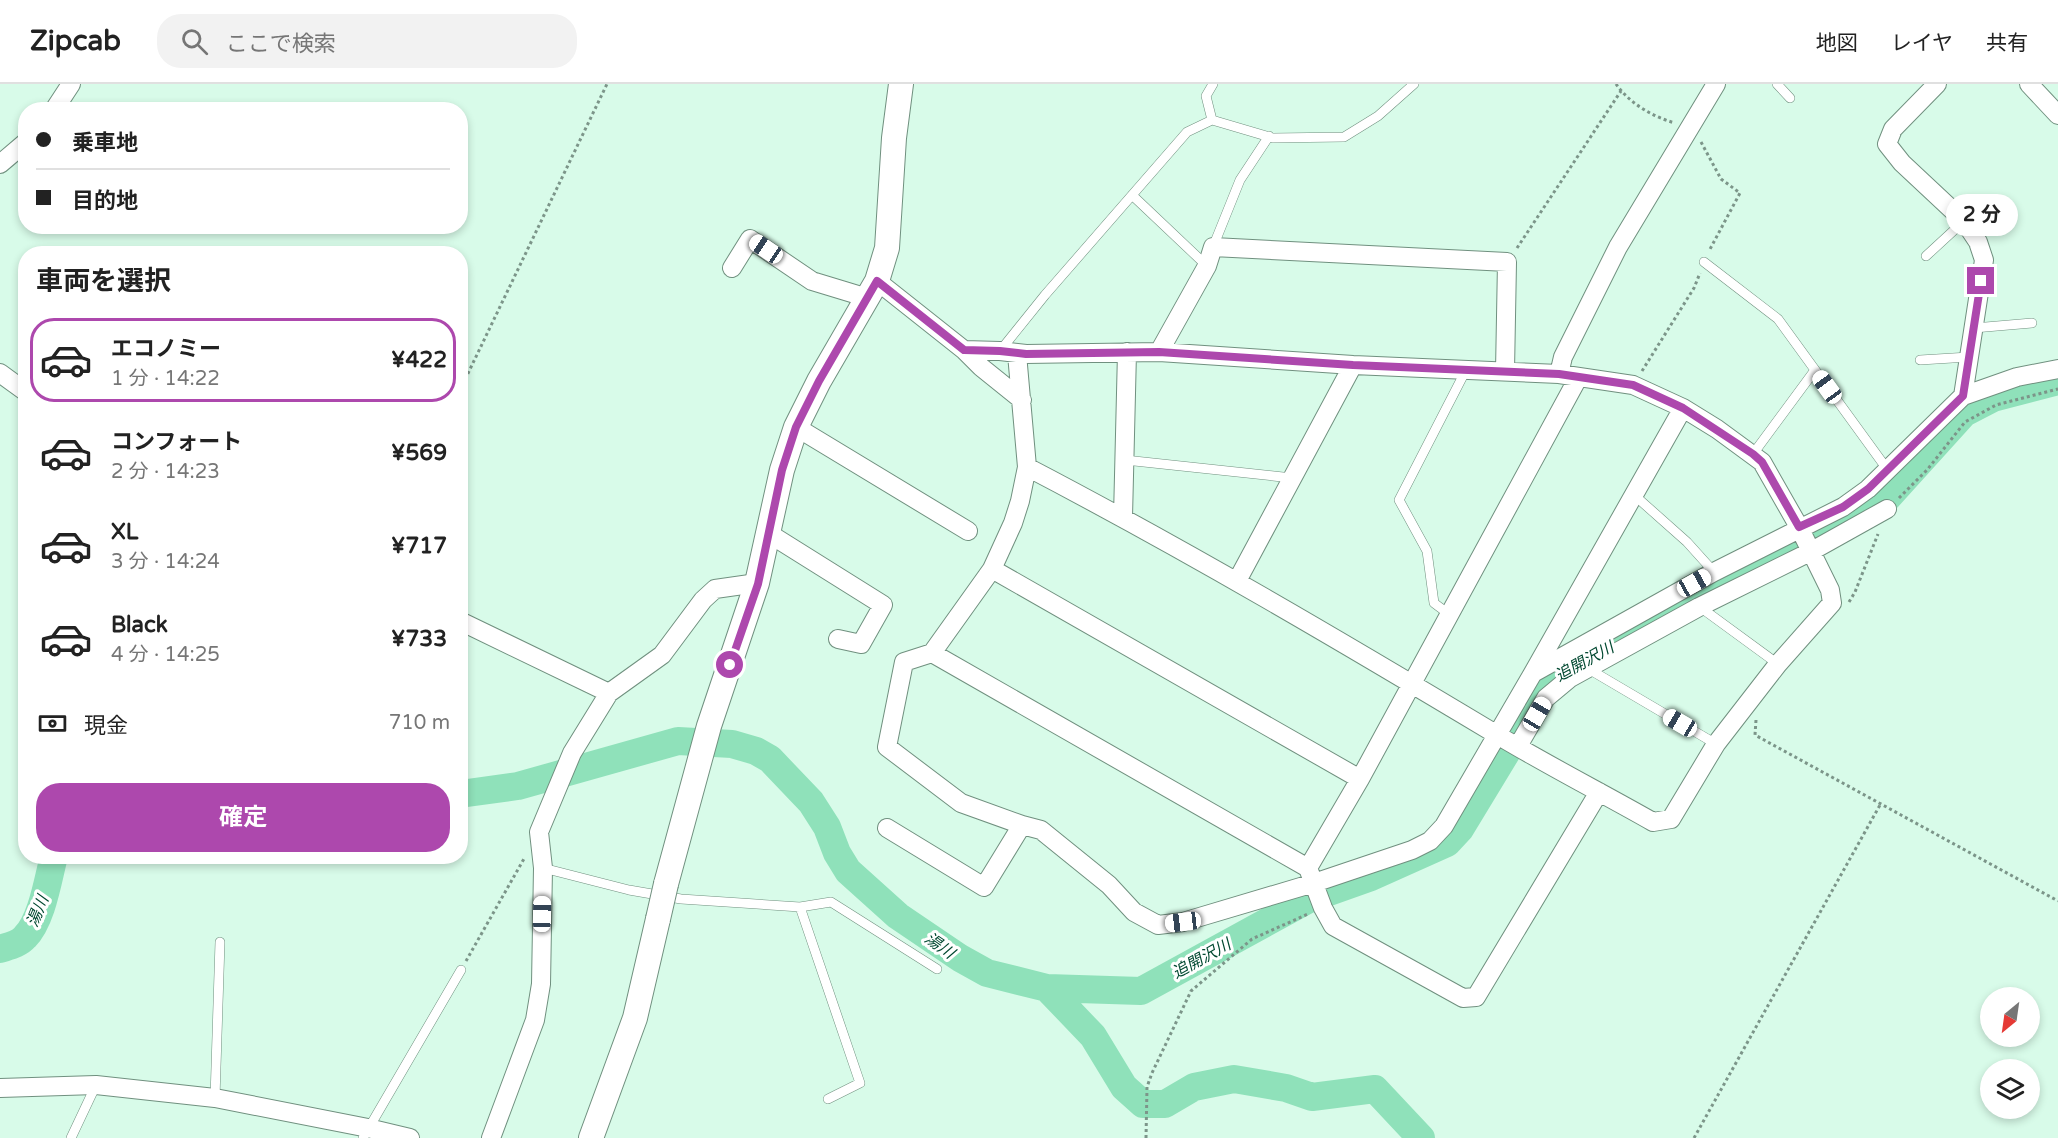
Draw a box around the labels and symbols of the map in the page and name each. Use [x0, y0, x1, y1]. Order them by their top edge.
callout: 2 分 [1945, 194, 2017, 236]
car [746, 231, 786, 267]
route end [1967, 267, 1994, 294]
car [1809, 367, 1845, 407]
car [1674, 566, 1714, 600]
water label: 追開沢川 [1552, 637, 1619, 686]
route start [716, 651, 743, 678]
car [1520, 694, 1554, 734]
car [1660, 706, 1700, 740]
water label: 湯川 [23, 891, 54, 930]
car [533, 896, 551, 932]
car [1164, 911, 1202, 933]
water label: 湯川 [921, 928, 960, 964]
water label: 追開沢川 [1169, 934, 1236, 983]
north arrow [1980, 987, 2040, 1047]

